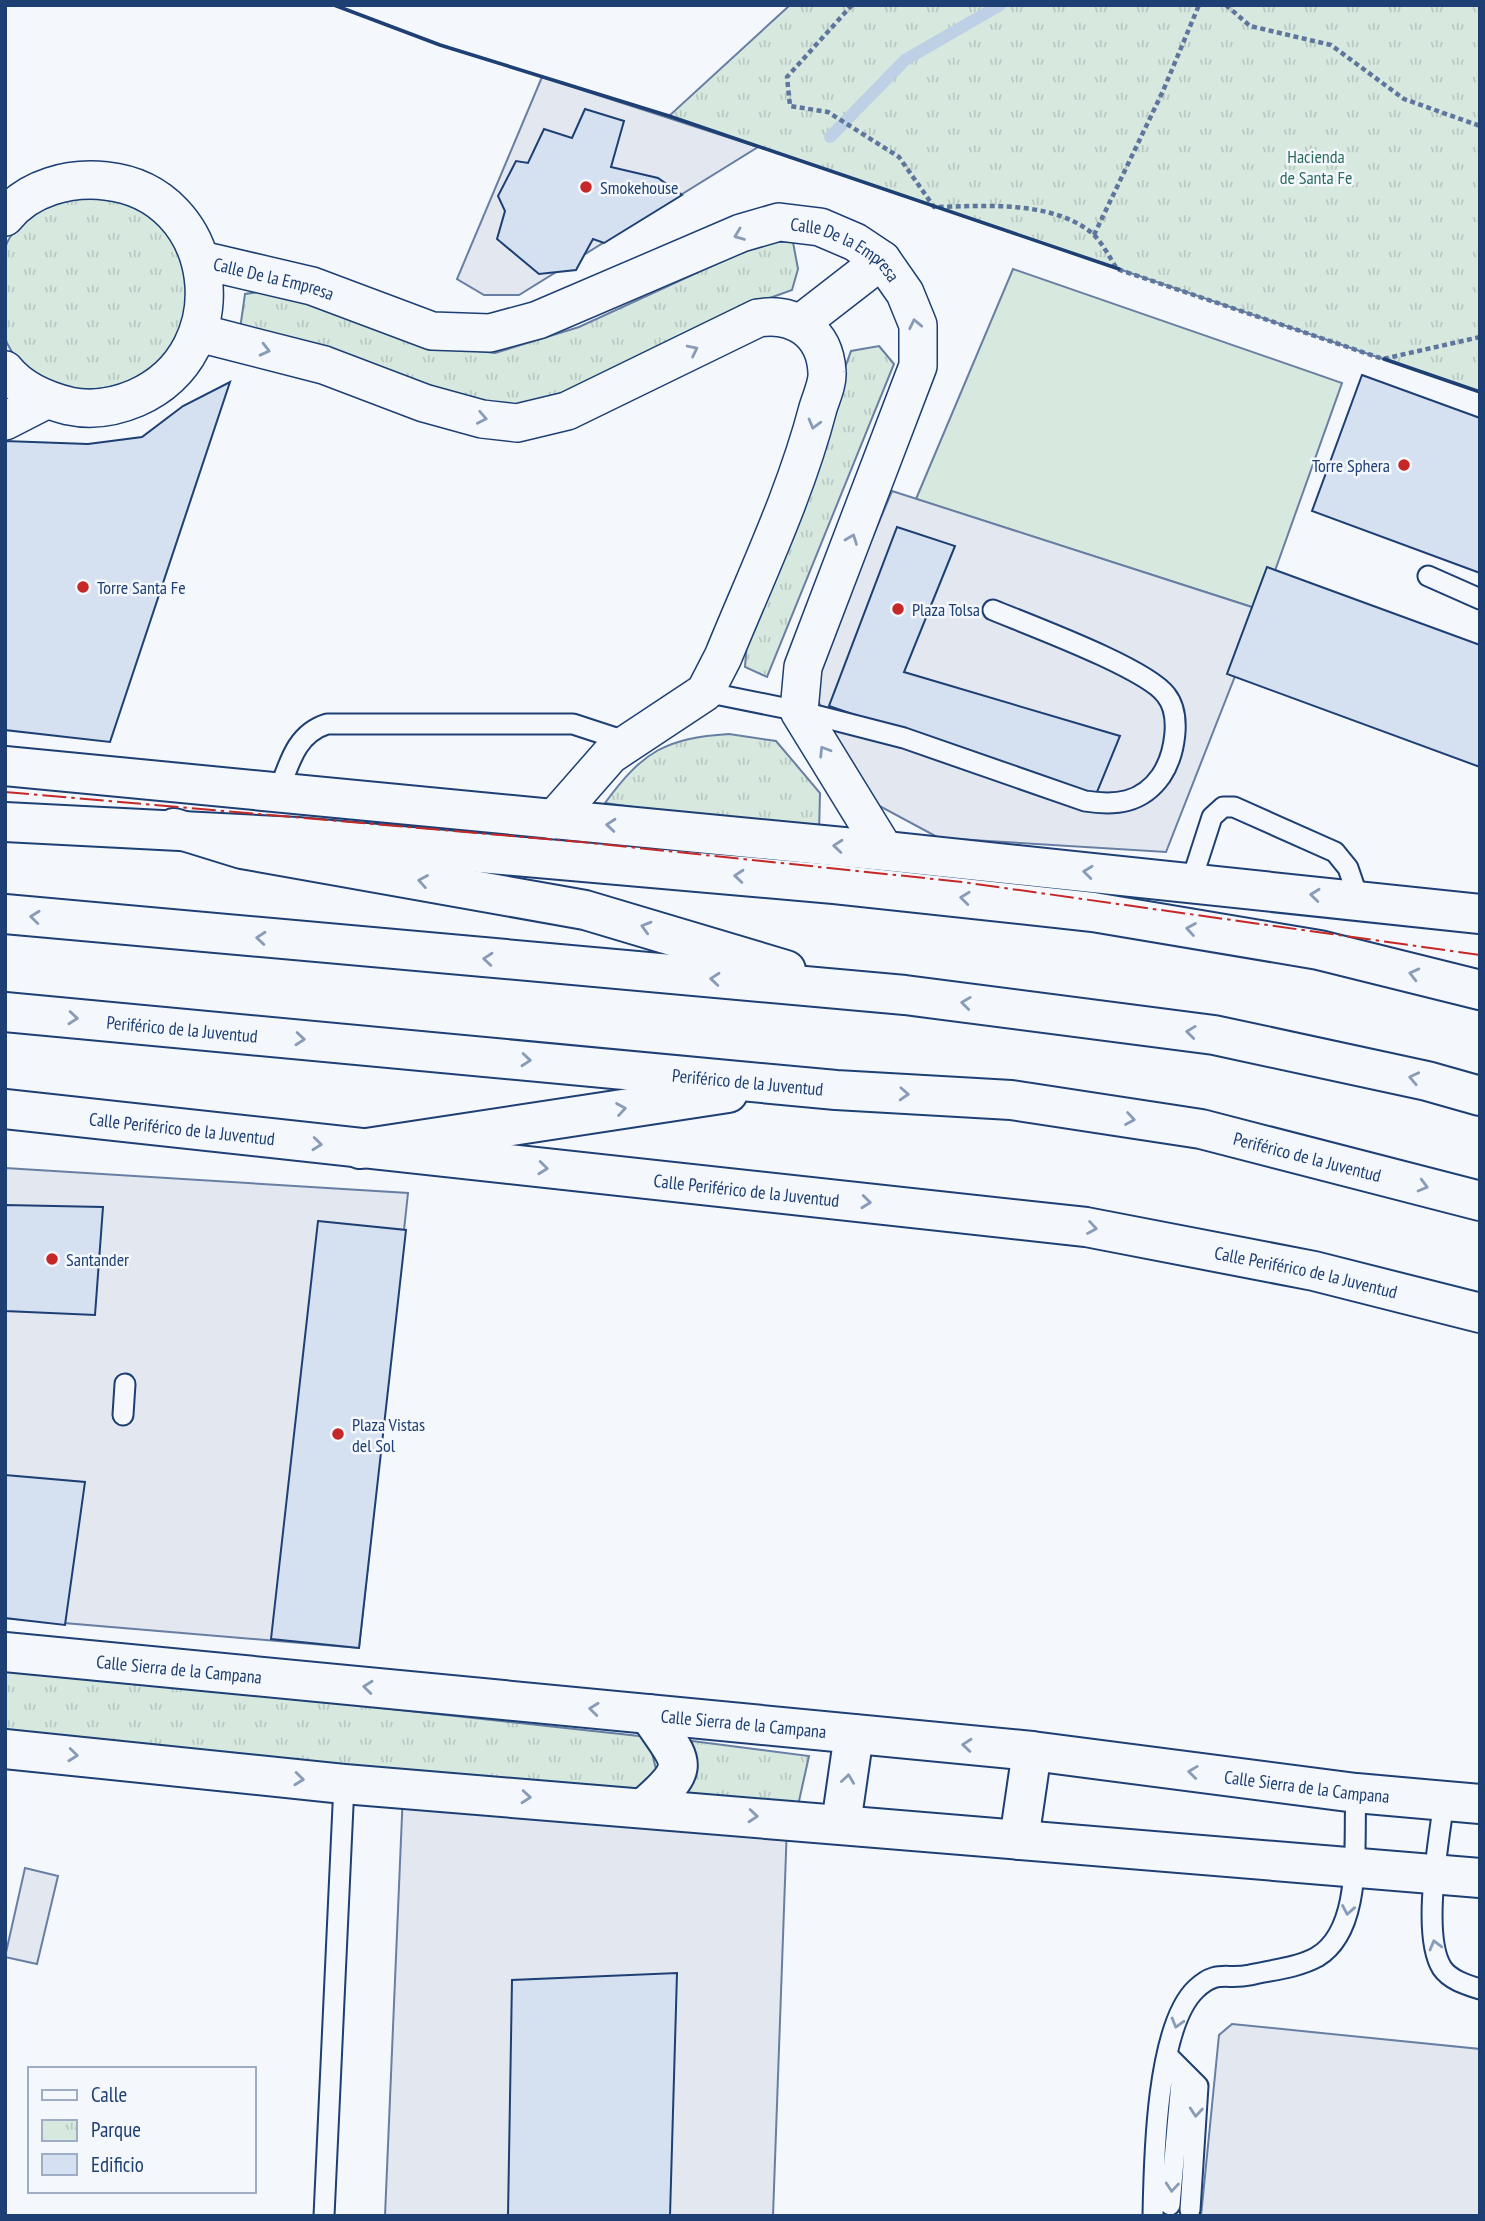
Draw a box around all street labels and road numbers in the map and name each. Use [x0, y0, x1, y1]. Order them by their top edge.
street label: Calle De la Empresa [789, 212, 905, 286]
street label: Calle De la Empresa [211, 252, 337, 305]
street label: Periférico de la Juventud [106, 1010, 259, 1047]
street label: Periférico de la Juventud [671, 1063, 824, 1100]
street label: Calle Periférico de la Juventud [88, 1107, 276, 1150]
street label: Periférico de la Juventud [1231, 1126, 1384, 1187]
street label: Calle Periférico de la Juventud [653, 1168, 841, 1212]
street label: Calle Periférico de la Juventud [1213, 1241, 1400, 1303]
street label: Calle Sierra de la Campana [95, 1649, 263, 1688]
street label: Calle Sierra de la Campana [660, 1704, 827, 1743]
street label: Calle Sierra de la Campana [1223, 1765, 1391, 1807]

